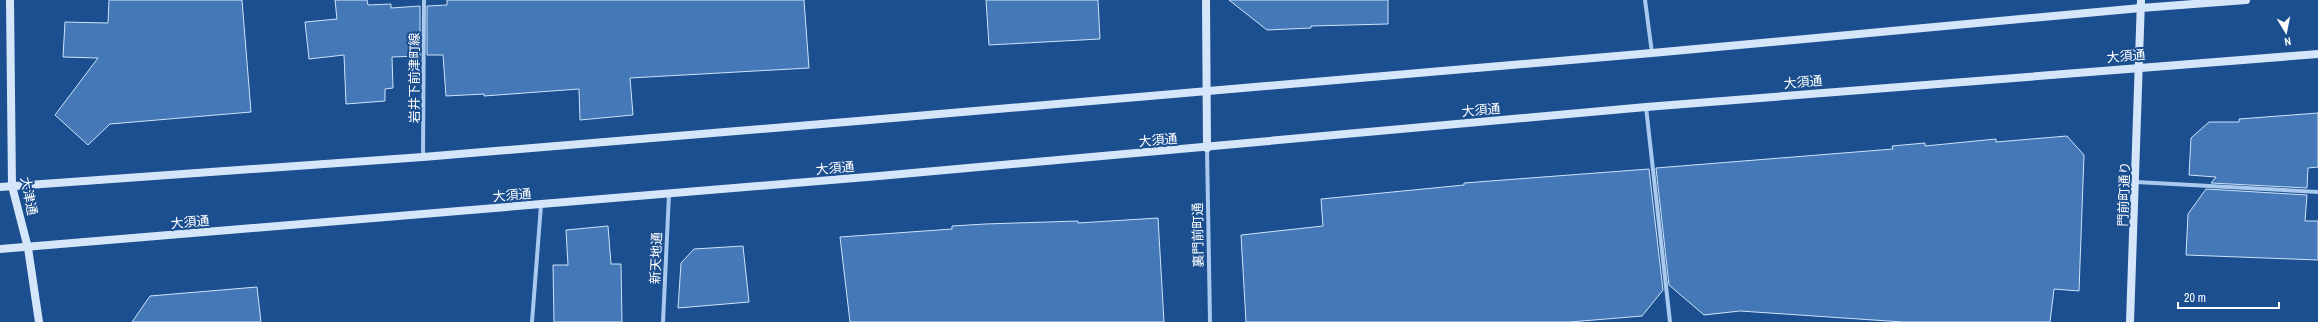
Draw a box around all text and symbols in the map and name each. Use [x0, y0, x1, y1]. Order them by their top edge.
north arrow [2266, 12, 2306, 52]
street label: 岩井下前津町線 [406, 32, 423, 124]
text: N [2283, 34, 2292, 49]
street label: 大須通 [2106, 46, 2146, 66]
street label: 大須通 [1783, 72, 1823, 92]
street label: 大須通 [1461, 100, 1501, 120]
street label: 大須通 [1138, 130, 1178, 150]
street label: 大須通 [815, 158, 855, 178]
street label: 門前町通り [2114, 161, 2134, 227]
street label: 大津通 [17, 175, 41, 217]
street label: 大須通 [492, 185, 532, 205]
street label: 裏門前町通 [1189, 202, 1207, 268]
street label: 大須通 [170, 212, 210, 232]
street label: 新天地通 [647, 232, 665, 284]
scale bar [2178, 284, 2279, 310]
text: 20 m [2184, 290, 2206, 306]

